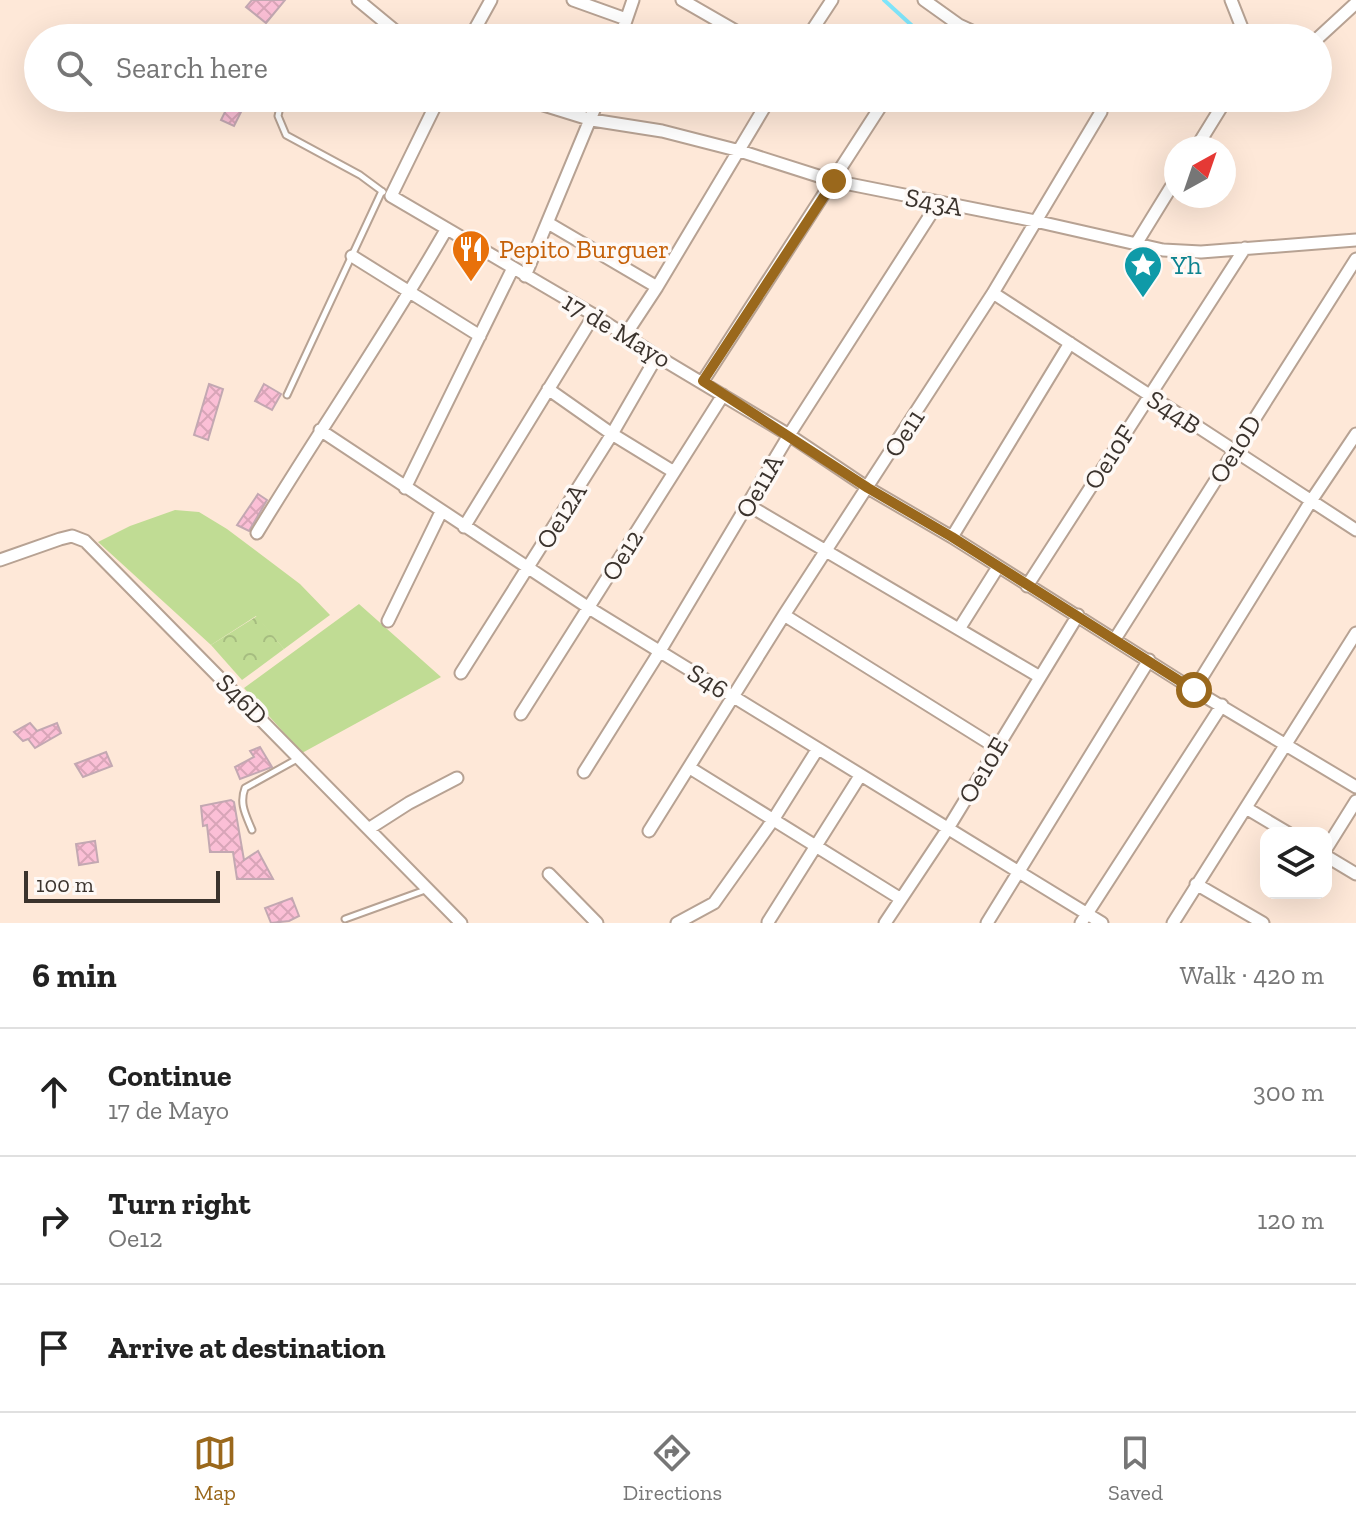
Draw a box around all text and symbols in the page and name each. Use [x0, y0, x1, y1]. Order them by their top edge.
search box [24, 24, 1332, 112]
icon: search [52, 46, 96, 90]
text: Search here [116, 50, 268, 86]
north arrow [1164, 136, 1236, 208]
route end [816, 163, 852, 199]
street label: S43A [903, 181, 966, 223]
restaurant icon: Pepito Burguer [450, 228, 492, 283]
place label: Pepito Burguer [499, 233, 669, 265]
place icon: Yh [1122, 244, 1164, 299]
place label: Yh [1170, 249, 1202, 281]
street label: 17 de Mayo [557, 285, 677, 375]
street label: S44B [1141, 383, 1207, 441]
street label: Oe11 [877, 403, 931, 463]
street label: Oe10D [1202, 409, 1268, 489]
street label: Oe10F [1076, 419, 1142, 495]
street label: Oe11A [728, 448, 790, 523]
street label: Oe12A [529, 476, 594, 555]
street label: Oe12 [594, 523, 650, 587]
street label: S46 [682, 656, 734, 706]
street label: S46D [209, 666, 275, 732]
route start [1176, 672, 1212, 708]
street label: Oe10E [951, 731, 1015, 809]
map controls [1260, 827, 1332, 899]
button: layers [1260, 827, 1332, 899]
scale bar [24, 867, 220, 903]
text: 100 m [36, 871, 94, 898]
text: 6 min [32, 955, 117, 996]
text: Walk · 420 m [1180, 959, 1324, 991]
text: Continue [108, 1058, 232, 1094]
icon: ahead [32, 1070, 76, 1114]
text: 300 m [1253, 1076, 1324, 1108]
text: 17 de Mayo [108, 1094, 229, 1126]
text: Turn right [108, 1186, 250, 1222]
icon: right [32, 1198, 76, 1242]
text: 120 m [1257, 1204, 1324, 1236]
text: Oe12 [108, 1222, 163, 1254]
icon: arrive [32, 1326, 76, 1370]
text: Arrive at destination [108, 1330, 385, 1366]
tab: Map [193, 1431, 237, 1506]
tab: Directions [623, 1431, 722, 1506]
tab: Saved [1108, 1431, 1163, 1506]

